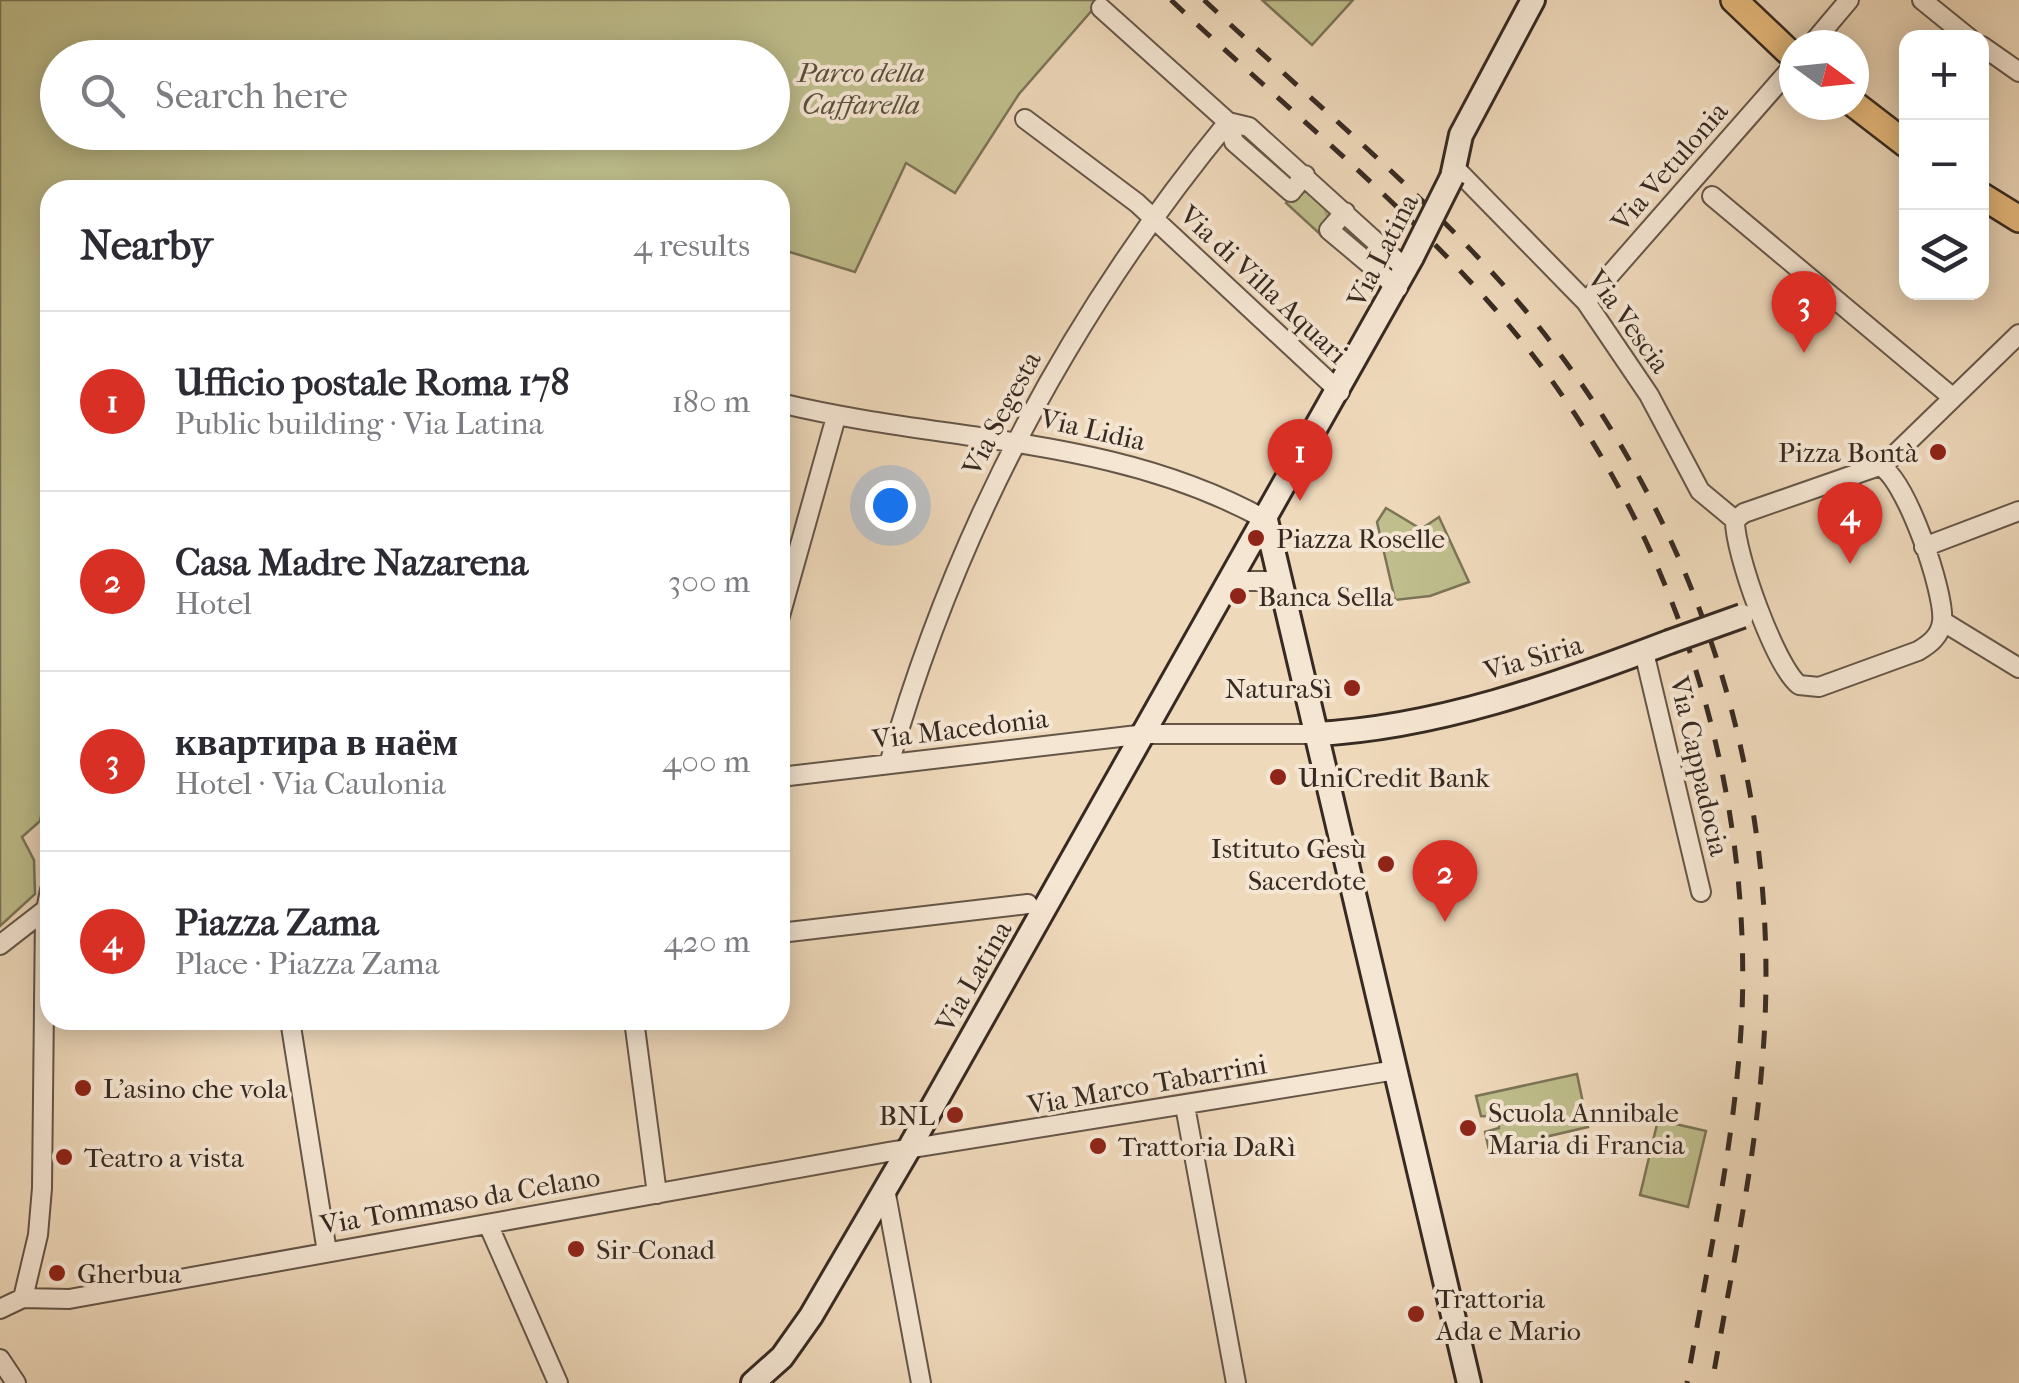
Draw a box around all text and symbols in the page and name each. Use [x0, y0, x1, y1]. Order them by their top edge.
north arrow [1779, 30, 1869, 120]
map controls [1899, 30, 1989, 300]
button: + [1899, 30, 1989, 120]
search box [40, 40, 790, 150]
park label: Parco della Caffarella [795, 56, 925, 121]
icon: search [75, 68, 130, 123]
text: Search here [155, 73, 348, 118]
street label: Via Vetulonia [1604, 94, 1735, 239]
button: − [1899, 120, 1989, 210]
street label: Via Latina [1339, 187, 1425, 313]
street label: Via di Villa Aquari [1172, 198, 1354, 371]
button: layers [1899, 210, 1989, 300]
text: Nearby [80, 221, 212, 270]
text: 4 results [633, 227, 750, 264]
street label: Via Vescia [1579, 262, 1678, 380]
pin: 3 [1772, 270, 1836, 353]
street label: Via Segesta [955, 345, 1048, 482]
text: Ufficio postale Roma 178 [175, 360, 570, 405]
text: 1 [107, 383, 118, 420]
text: 180 m [671, 383, 750, 420]
street label: Via Lidia [1036, 401, 1150, 458]
text: Public building · Via Latina [175, 405, 544, 442]
pin: 1 [1268, 418, 1332, 501]
place label: Pizza Bontà [1778, 436, 1919, 469]
marker: Pizza Bontà [1927, 441, 1949, 463]
your location [865, 480, 916, 531]
pin: 4 [1818, 482, 1882, 564]
place label: Piazza Roselle [1276, 522, 1445, 555]
marker: Piazza Roselle [1245, 527, 1267, 549]
text: Casa Madre Nazarena [175, 540, 528, 585]
text: 2 [104, 563, 121, 600]
text: 300 m [668, 563, 750, 600]
place label: Banca Sella [1258, 580, 1394, 613]
text: Hotel [175, 585, 252, 622]
marker: Banca Sella [1227, 585, 1249, 607]
street label: Via Siria [1479, 627, 1587, 688]
place label: NaturaSì [1225, 672, 1332, 705]
street label: Via Cappadocia [1663, 672, 1736, 860]
marker: NaturaSì [1341, 677, 1363, 699]
street label: Via Macedonia [869, 701, 1051, 756]
text: квартира в наём [175, 720, 458, 765]
text: 3 [106, 743, 119, 780]
text: 400 m [662, 743, 750, 780]
place label: UniCredit Bank [1298, 761, 1490, 794]
text: Hotel · Via Caulonia [175, 765, 446, 802]
marker: UniCredit Bank [1267, 766, 1289, 788]
place label: Istituto Gesù Sacerdote [1211, 832, 1366, 897]
pin: 2 [1412, 840, 1478, 922]
marker: Istituto Gesù Sacerdote [1375, 853, 1397, 875]
text: Piazza Zama [175, 900, 379, 945]
street label: Via Latina [928, 914, 1019, 1039]
text: 4 [103, 923, 122, 960]
text: 420 m [664, 923, 750, 960]
text: Place · Piazza Zama [175, 945, 439, 982]
street label: Via Marco Tabarrini [1024, 1047, 1269, 1122]
place label: L'asino che vola [103, 1072, 289, 1105]
marker: L'asino che vola [72, 1077, 94, 1099]
place label: Scuola Annibale Maria di Francia [1488, 1096, 1686, 1161]
place label: BNL [879, 1099, 935, 1132]
marker: BNL [944, 1104, 966, 1126]
marker: Scuola Annibale Maria di Francia [1457, 1117, 1479, 1139]
place label: Trattoria DaRì [1118, 1130, 1296, 1163]
marker: Trattoria DaRì [1087, 1135, 1109, 1157]
place label: Teatro a vista [84, 1141, 245, 1174]
marker: Teatro a vista [53, 1146, 75, 1168]
street label: Via Tommaso da Celano [317, 1160, 603, 1242]
place label: Sir-Conad [596, 1233, 716, 1266]
marker: Sir-Conad [565, 1238, 587, 1260]
place label: Gherbua [77, 1257, 182, 1290]
marker: Gherbua [46, 1262, 68, 1284]
place label: Trattoria Ada e Mario [1435, 1282, 1581, 1347]
marker: Trattoria Ada e Mario [1405, 1303, 1427, 1325]

